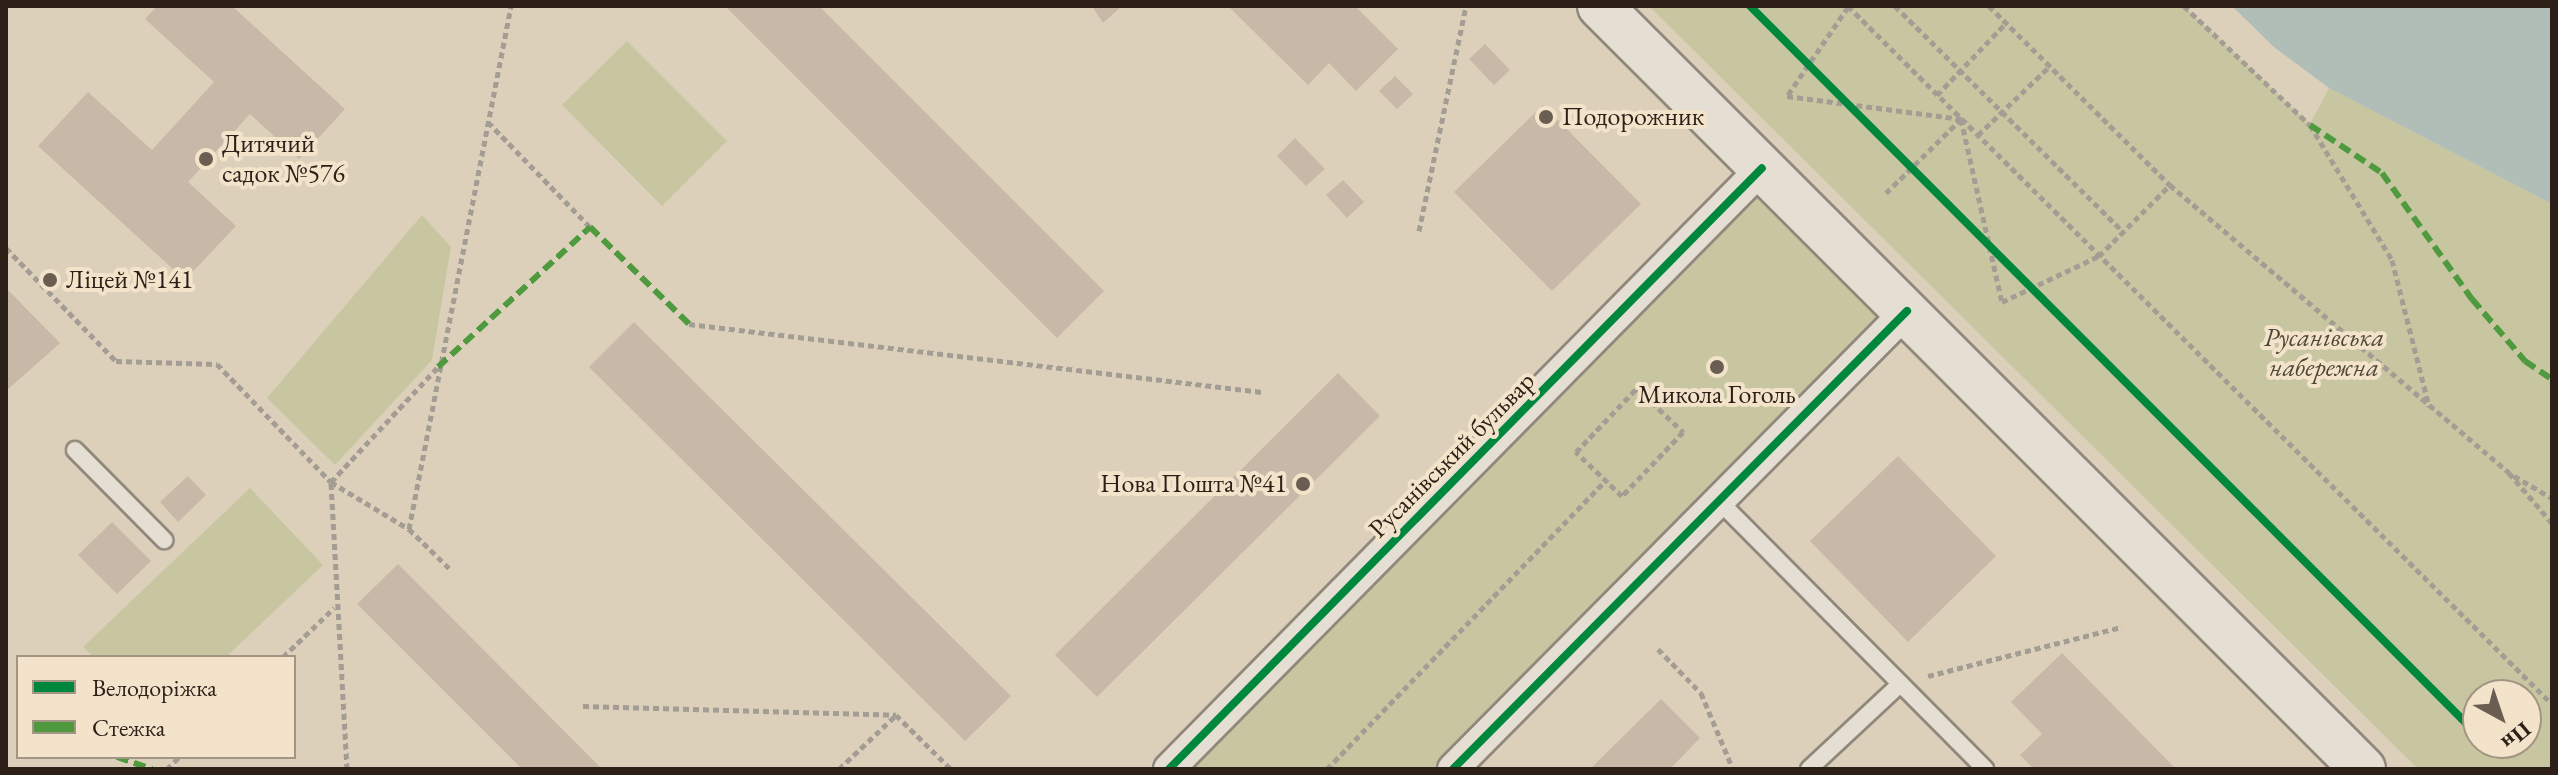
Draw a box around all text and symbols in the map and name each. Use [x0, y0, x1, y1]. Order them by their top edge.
place label: Подорожник [1562, 101, 1704, 133]
marker: Подорожник [1537, 108, 1555, 126]
place label: Дитячий садок №576 [222, 128, 345, 190]
marker: Дитячий садок №576 [197, 150, 215, 168]
place label: Ліцей №141 [66, 264, 193, 296]
marker: Ліцей №141 [41, 271, 59, 289]
park label: Русанівська набережна [2264, 322, 2384, 384]
marker: Микола Гоголь [1708, 358, 1726, 376]
street label: Русанівський бульвар [1363, 366, 1541, 544]
place label: Микола Гоголь [1638, 379, 1796, 411]
place label: Нова Пошта №41 [1100, 468, 1287, 500]
marker: Нова Пошта №41 [1294, 475, 1312, 493]
legend [16, 655, 296, 759]
text: Велодоріжка [92, 672, 217, 703]
north arrow [2462, 679, 2542, 759]
text: Стежка [92, 712, 165, 743]
text: Пн [2496, 715, 2537, 757]

